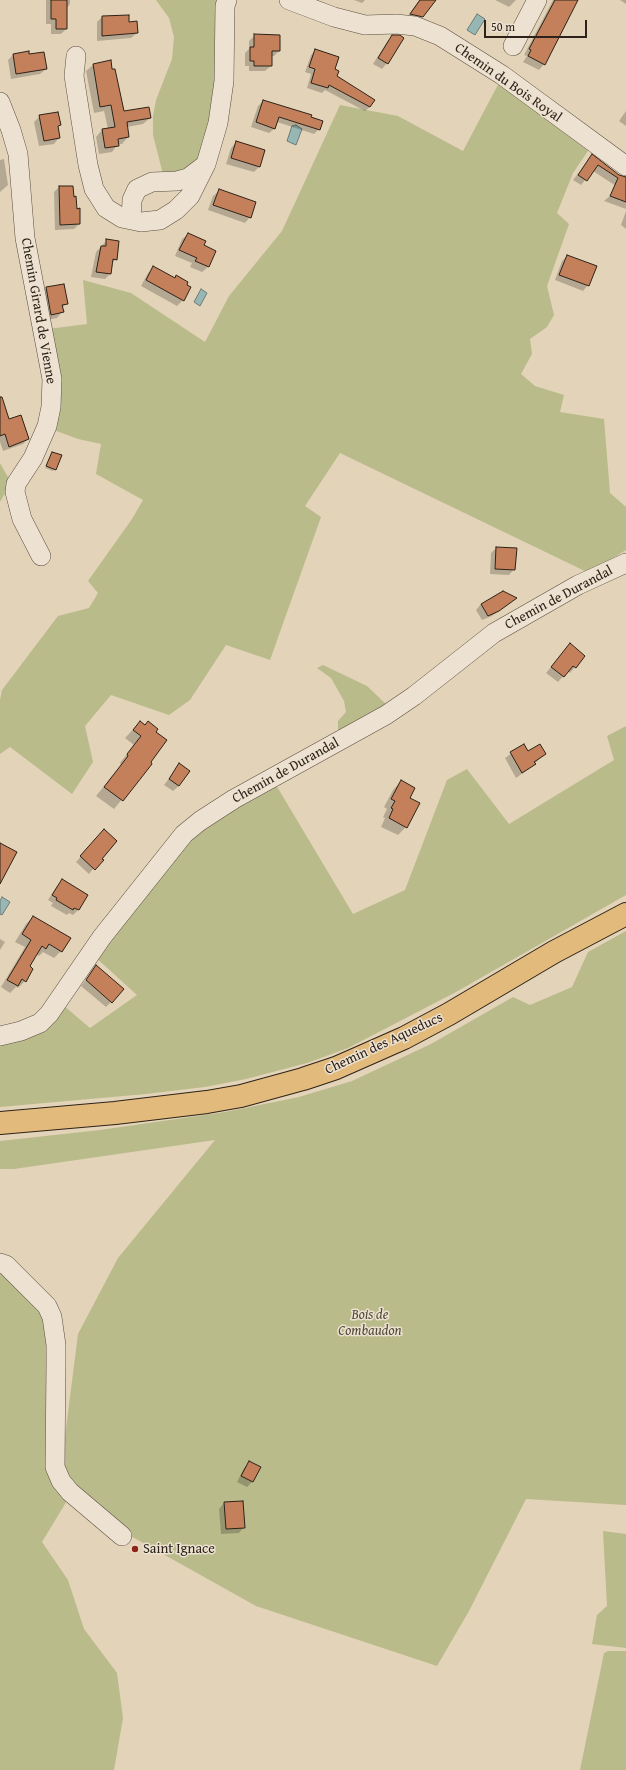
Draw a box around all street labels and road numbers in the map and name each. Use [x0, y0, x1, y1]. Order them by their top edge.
street label: Chemin du Bois Royal [451, 40, 565, 126]
street label: Chemin Girard de Vienne [17, 237, 59, 385]
street label: Chemin de Durandal [502, 562, 616, 634]
street label: Chemin de Durandal [230, 735, 342, 807]
street label: Chemin des Aqueducs [323, 1009, 445, 1079]

